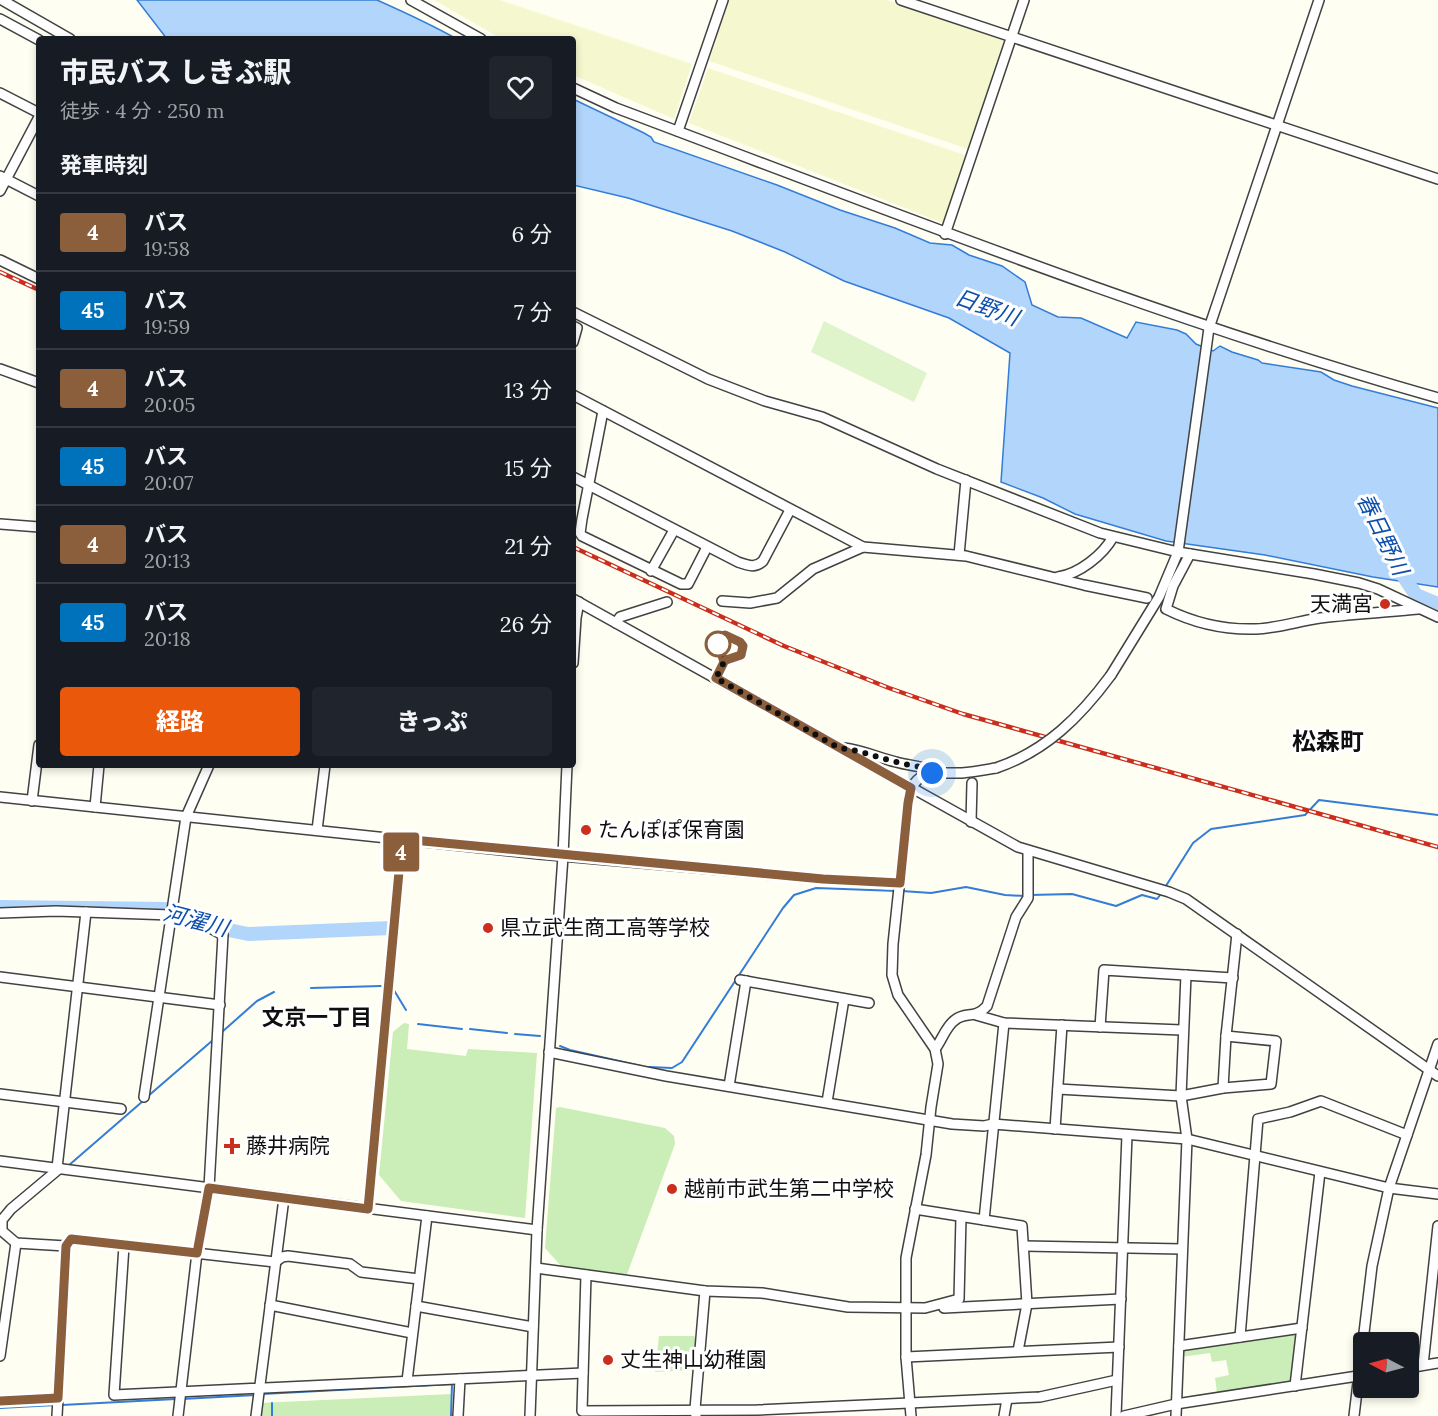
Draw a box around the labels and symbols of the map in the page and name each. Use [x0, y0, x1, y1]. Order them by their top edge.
water label: 日野川 [951, 283, 1025, 332]
water label: 春日野川 [1351, 488, 1416, 581]
place label: 天満宮 [1310, 590, 1373, 617]
marker: 天満宮 [1378, 597, 1392, 611]
unlabelled marker [705, 631, 731, 657]
district label: 松森町 [1292, 726, 1364, 757]
your location [917, 758, 947, 788]
place label: たんぽぽ保育園 [598, 816, 745, 843]
marker: たんぽぽ保育園 [579, 823, 593, 837]
line badge: 4 [382, 832, 420, 872]
water label: 河濯川 [160, 898, 233, 943]
place label: 県立武生商工高等学校 [500, 914, 710, 941]
marker: 県立武生商工高等学校 [481, 921, 495, 935]
district label: 文京一丁目 [262, 1003, 372, 1031]
place label: 藤井病院 [246, 1132, 330, 1159]
marker: 藤井病院 [223, 1137, 241, 1155]
place label: 越前市武生第二中学校 [684, 1175, 894, 1202]
marker: 越前市武生第二中学校 [665, 1182, 679, 1196]
north arrow [1353, 1332, 1419, 1398]
place label: 丈生神山幼稚園 [620, 1346, 767, 1373]
marker: 丈生神山幼稚園 [601, 1353, 615, 1367]

